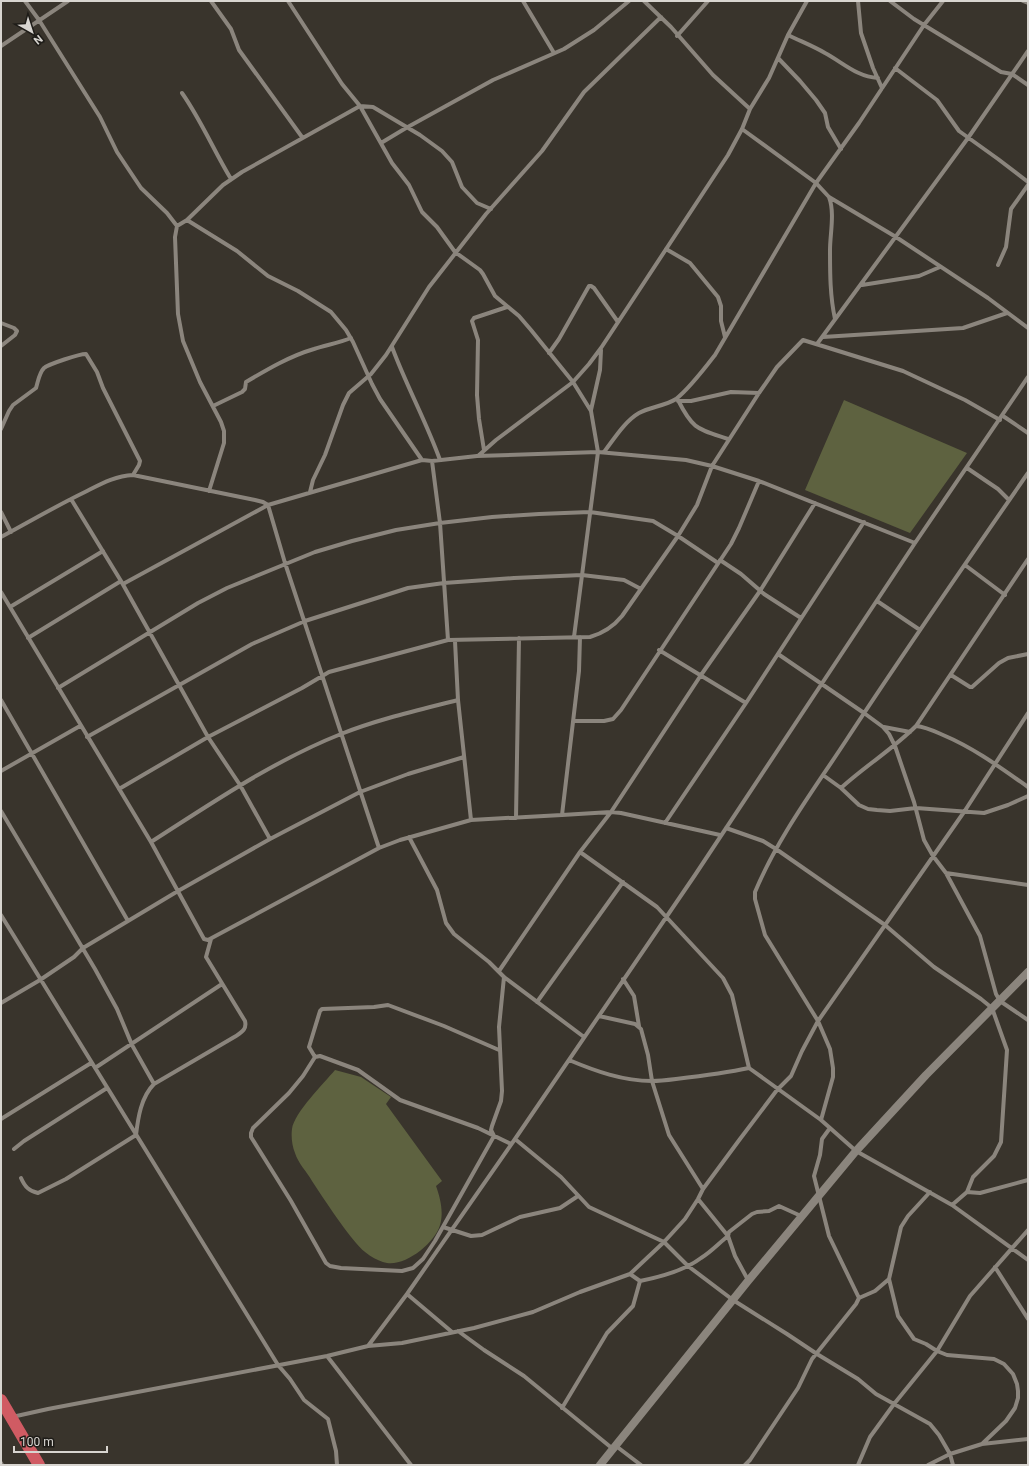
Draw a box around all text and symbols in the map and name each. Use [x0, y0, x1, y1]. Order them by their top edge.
north arrow [12, 12, 52, 52]
text: N [31, 32, 45, 47]
scale bar [14, 1428, 107, 1454]
text: 100 m [20, 1435, 54, 1449]

